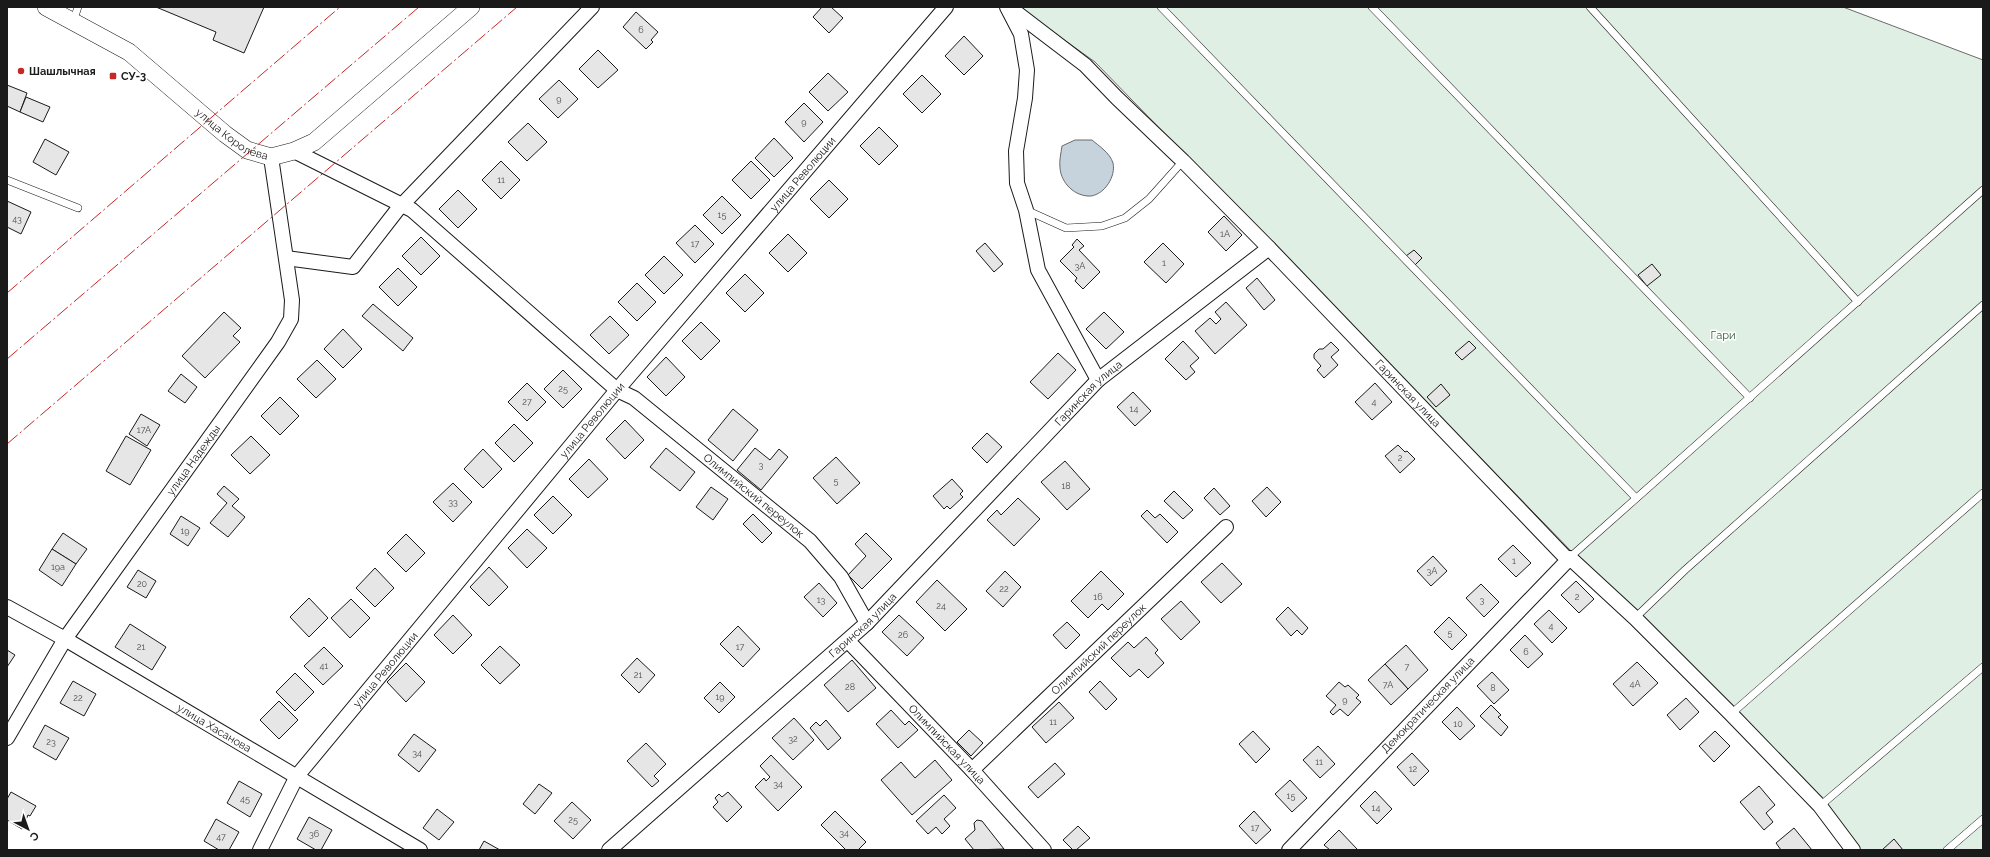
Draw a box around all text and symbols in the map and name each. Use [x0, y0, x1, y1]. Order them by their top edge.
house number: 6 [638, 25, 644, 35]
place label: Шашлычная [29, 65, 96, 78]
marker: Шашлычная [16, 66, 26, 76]
place label: СУ-3 [121, 70, 146, 83]
marker: СУ-3 [108, 71, 118, 81]
house number: 9 [556, 94, 562, 104]
street label: улица Королёва [193, 106, 270, 162]
house number: 9 [801, 117, 807, 127]
street label: улица Революции [767, 134, 838, 214]
house number: 11 [497, 175, 505, 185]
house number: 15 [718, 210, 726, 220]
house number: 43 [12, 214, 22, 224]
house number: 1А [1220, 229, 1230, 239]
house number: 17 [691, 239, 699, 249]
house number: 1 [1162, 258, 1166, 268]
house number: 3А [1075, 261, 1085, 271]
park label: Гари [1711, 329, 1736, 342]
street label: Гаринская улица [1373, 357, 1443, 430]
street label: Гаринская улица [1052, 358, 1124, 428]
street label: улица Революции [557, 380, 627, 460]
house number: 25 [558, 384, 568, 394]
house number: 27 [522, 397, 532, 407]
house number: 4 [1372, 397, 1377, 407]
house number: 14 [1130, 404, 1138, 414]
street label: улица Надежды [164, 422, 223, 498]
house number: 17А [137, 425, 151, 435]
street label: Олимпийский переулок [701, 451, 807, 540]
house number: 2 [1398, 453, 1403, 463]
house number: 3 [759, 460, 764, 470]
house number: 5 [834, 476, 839, 486]
house number: 18 [1061, 481, 1071, 491]
house number: 33 [448, 497, 458, 507]
house number: 19 [180, 526, 190, 536]
house number: 1 [1512, 556, 1516, 566]
house number: 19а [51, 562, 65, 572]
house number: 3А [1427, 566, 1437, 576]
house number: 20 [137, 579, 148, 589]
house number: 22 [999, 584, 1009, 594]
street label: Гаринская улица [826, 590, 899, 660]
house number: 16 [1093, 592, 1103, 602]
house number: 2 [1575, 592, 1580, 602]
house number: 13 [817, 595, 826, 605]
house number: 3 [1480, 595, 1485, 605]
house number: 24 [936, 601, 946, 611]
street label: Олимпийский переулок [1048, 601, 1149, 697]
house number: 4 [1549, 621, 1554, 631]
house number: 5 [1448, 628, 1453, 638]
street label: улица Революции [350, 629, 420, 710]
house number: 26 [898, 630, 909, 640]
house number: 21 [137, 642, 145, 652]
house number: 17 [736, 642, 744, 652]
house number: 6 [1523, 647, 1529, 657]
street label: Демократическая улица [1379, 654, 1477, 756]
house number: 41 [320, 661, 329, 671]
house number: 7 [1405, 662, 1410, 672]
house number: 21 [634, 670, 642, 680]
house number: 4А [1630, 679, 1641, 689]
house number: 7А [1383, 680, 1393, 690]
house number: 28 [845, 682, 855, 692]
house number: 8 [1490, 683, 1496, 693]
house number: 19 [715, 692, 725, 702]
house number: 22 [73, 693, 83, 703]
house number: 9 [1342, 695, 1348, 705]
street label: улица Хасанова [175, 701, 254, 755]
street label: Олимпийская улица [906, 702, 988, 787]
house number: 11 [1049, 717, 1057, 727]
house number: 10 [1453, 719, 1463, 729]
house number: 32 [788, 734, 798, 744]
house number: 23 [46, 737, 56, 747]
house number: 34 [412, 748, 422, 758]
house number: 11 [1315, 757, 1323, 767]
house number: 12 [1409, 764, 1418, 774]
house number: 34 [773, 779, 783, 789]
house number: 15 [1287, 791, 1295, 801]
house number: 45 [240, 794, 250, 804]
house number: 14 [1372, 803, 1380, 813]
north arrow [8, 809, 48, 849]
house number: 25 [568, 815, 578, 825]
house number: 17 [1251, 823, 1259, 833]
house number: 34 [839, 828, 849, 838]
text: С [27, 829, 41, 844]
house number: 36 [309, 829, 320, 839]
house number: 47 [216, 832, 226, 842]

